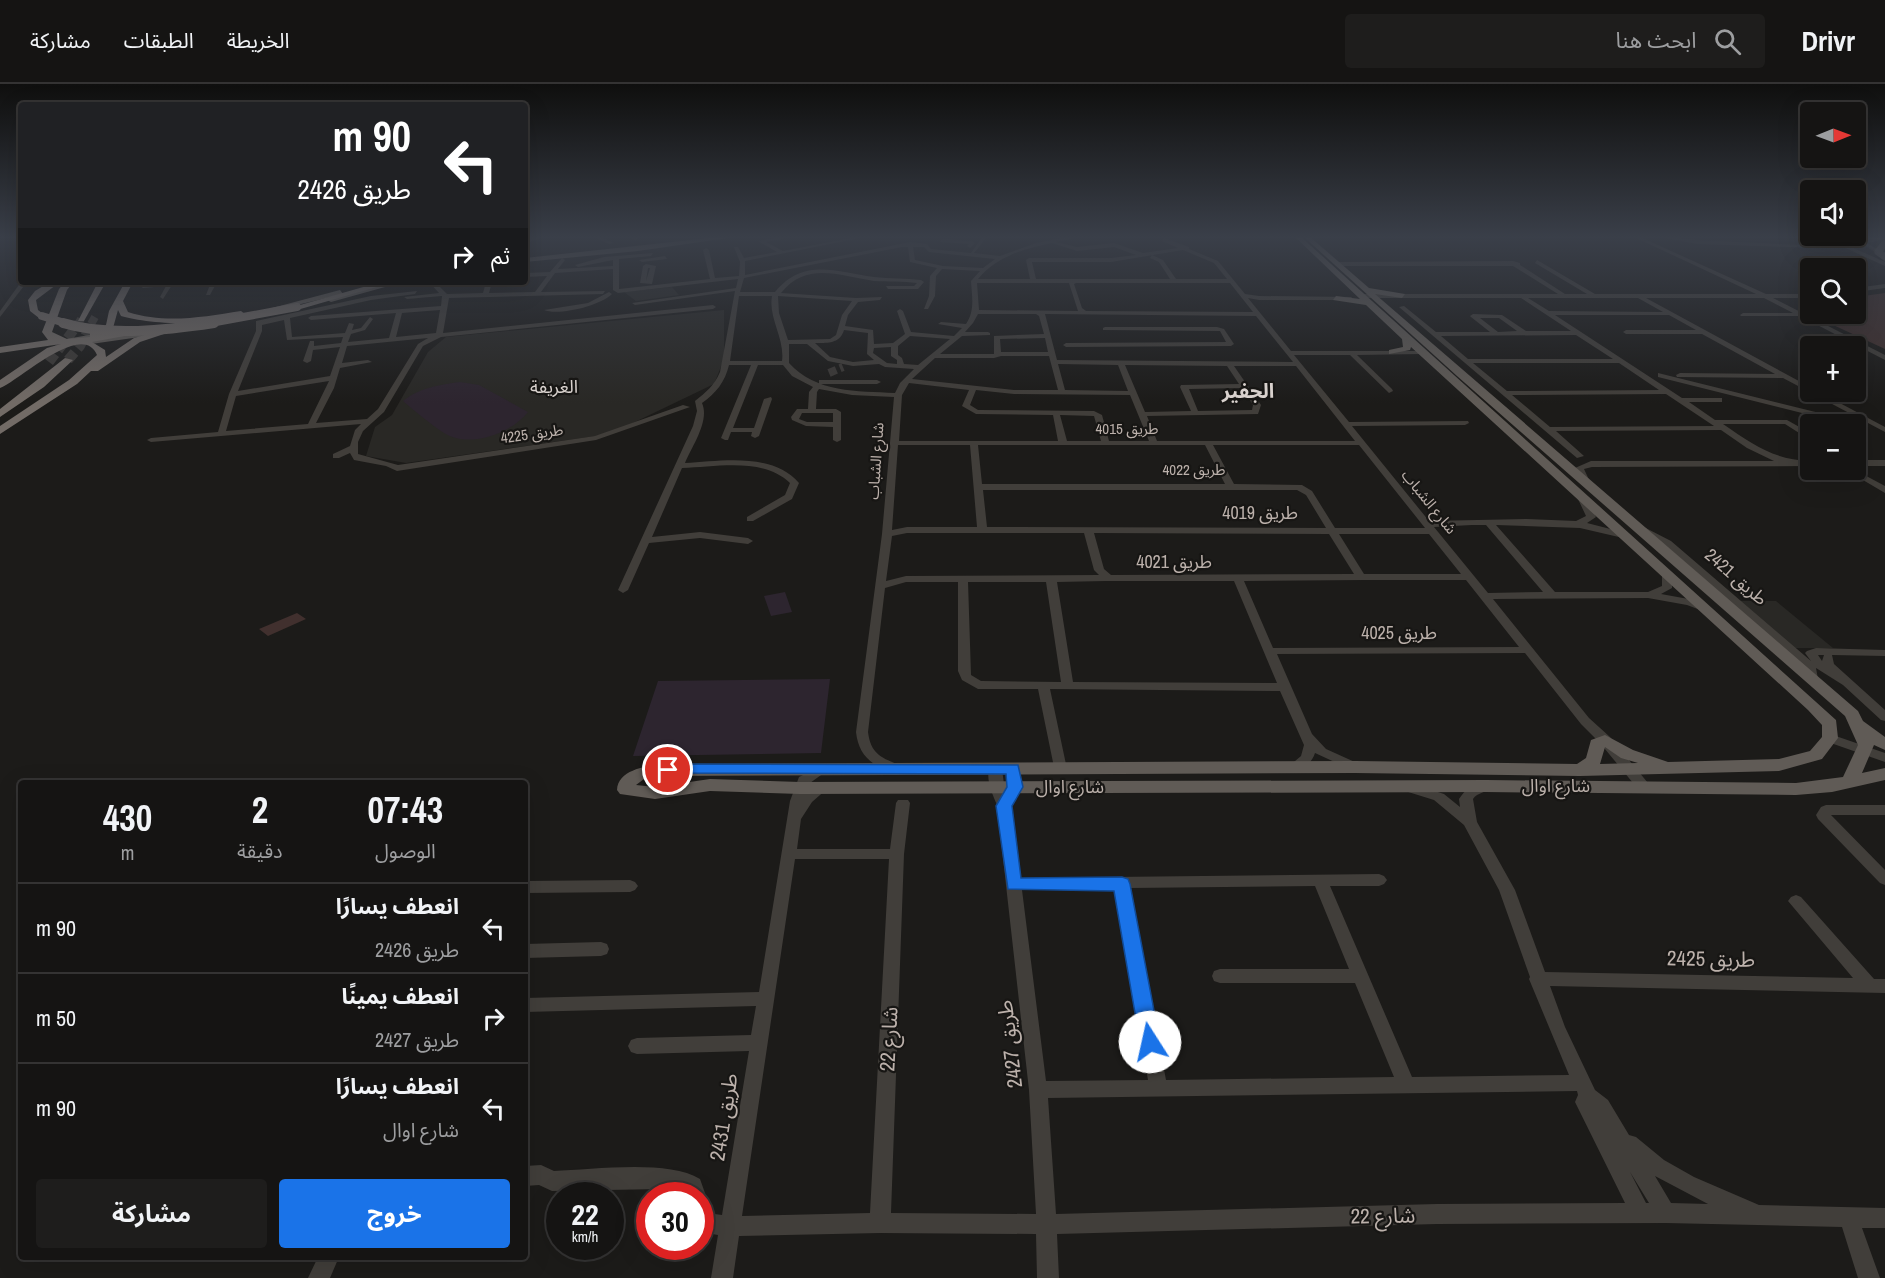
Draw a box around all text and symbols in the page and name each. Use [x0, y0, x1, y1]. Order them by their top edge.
search box [1345, 14, 1765, 68]
text: Drivr [1801, 22, 1855, 60]
text: ابحث هنا [1616, 25, 1696, 55]
icon: search [1711, 25, 1744, 58]
text: مشاركة [30, 26, 91, 55]
text: الطبقات [124, 26, 194, 55]
text: الخريطة [227, 26, 290, 55]
north arrow [1800, 102, 1866, 168]
map controls [1800, 102, 1866, 480]
text: 90 m [332, 108, 411, 164]
icon: left [432, 126, 510, 204]
text: طريق 2426 [298, 171, 411, 207]
button: sound [1800, 180, 1866, 246]
icon: right [446, 240, 479, 273]
text: ثم [491, 241, 510, 271]
button: search [1800, 258, 1866, 324]
button: + [1800, 336, 1866, 402]
district label: الغريفة [530, 374, 578, 399]
district label: الجفير [1221, 377, 1274, 404]
button: − [1800, 414, 1866, 480]
street label: طريق 4015 [1095, 418, 1159, 439]
street label: طريق 4225 [499, 419, 565, 448]
street label: شارع الشباب [862, 421, 891, 500]
street label: طريق 4022 [1162, 459, 1226, 480]
street label: شارع الشباب [1395, 465, 1462, 540]
street label: طريق 4019 [1222, 500, 1298, 525]
street label: طريق 2421 [1700, 542, 1773, 611]
street label: طريق 4021 [1136, 549, 1212, 574]
street label: طريق 4025 [1361, 620, 1437, 645]
pin [642, 744, 693, 795]
icon: arrive [651, 753, 684, 786]
street label: شارع اوال [1522, 773, 1590, 800]
street label: شارع اوال [1036, 774, 1104, 801]
text: 2 [252, 786, 268, 834]
text: 07:43 [368, 786, 443, 834]
text: 430 [103, 794, 152, 842]
text: دقيقة [237, 837, 283, 864]
text: الوصول [375, 837, 436, 864]
text: m [121, 839, 134, 866]
text: انعطف يسارًا [336, 891, 459, 921]
icon: left [477, 912, 510, 945]
text: 90 m [36, 913, 76, 943]
text: طريق 2426 [375, 936, 459, 963]
street label: طريق 2425 [1667, 943, 1755, 974]
text: انعطف يمينًا [341, 981, 459, 1011]
street label: طريق 2427 [990, 998, 1029, 1090]
icon: right [477, 1002, 510, 1035]
text: 50 m [36, 1003, 76, 1033]
street label: شارع 22 [872, 1006, 906, 1072]
position arrow [1118, 1010, 1182, 1074]
text: طريق 2427 [375, 1026, 459, 1053]
text: انعطف يسارًا [336, 1071, 459, 1101]
street label: طريق 2431 [702, 1071, 745, 1163]
icon: left [477, 1092, 510, 1125]
text: 90 m [36, 1093, 76, 1123]
text: شارع اوال [383, 1116, 459, 1143]
button: مشاركة [36, 1179, 267, 1248]
button: خروج [279, 1179, 510, 1248]
speed limit sign: 30 [636, 1182, 714, 1260]
text: 22 [571, 1194, 599, 1234]
street label: شارع 22 [1350, 1200, 1416, 1232]
text: km/h [572, 1226, 598, 1247]

